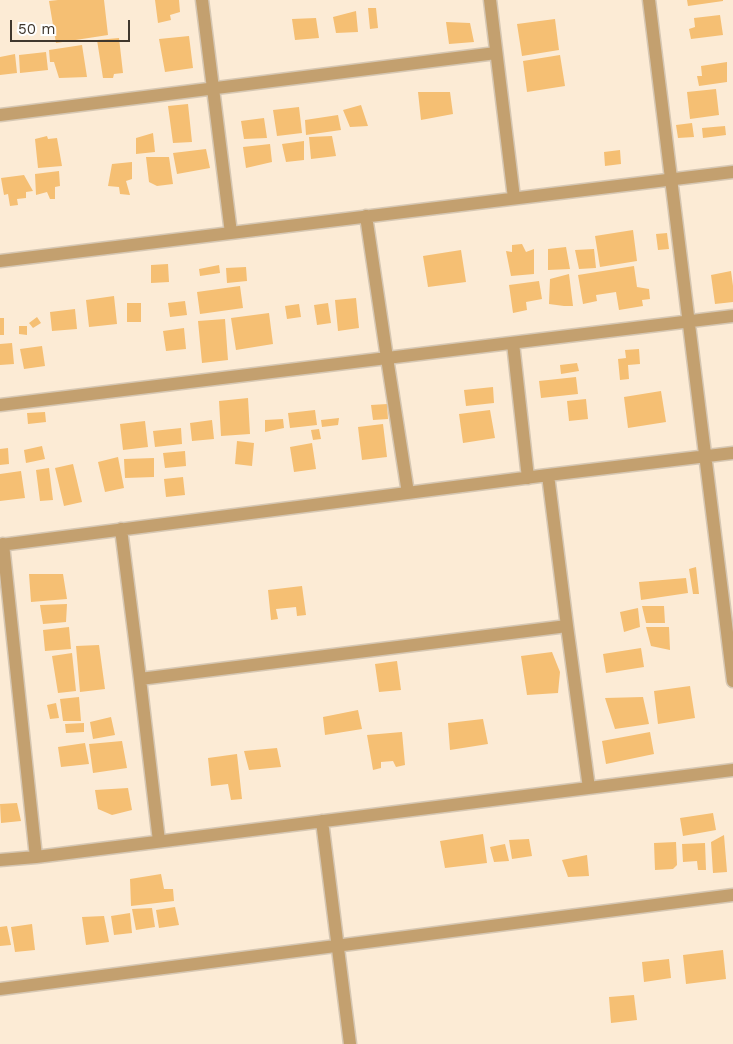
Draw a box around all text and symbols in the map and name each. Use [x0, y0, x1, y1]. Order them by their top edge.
scale bar [12, 10, 132, 42]
text: 50 m [18, 20, 55, 38]

